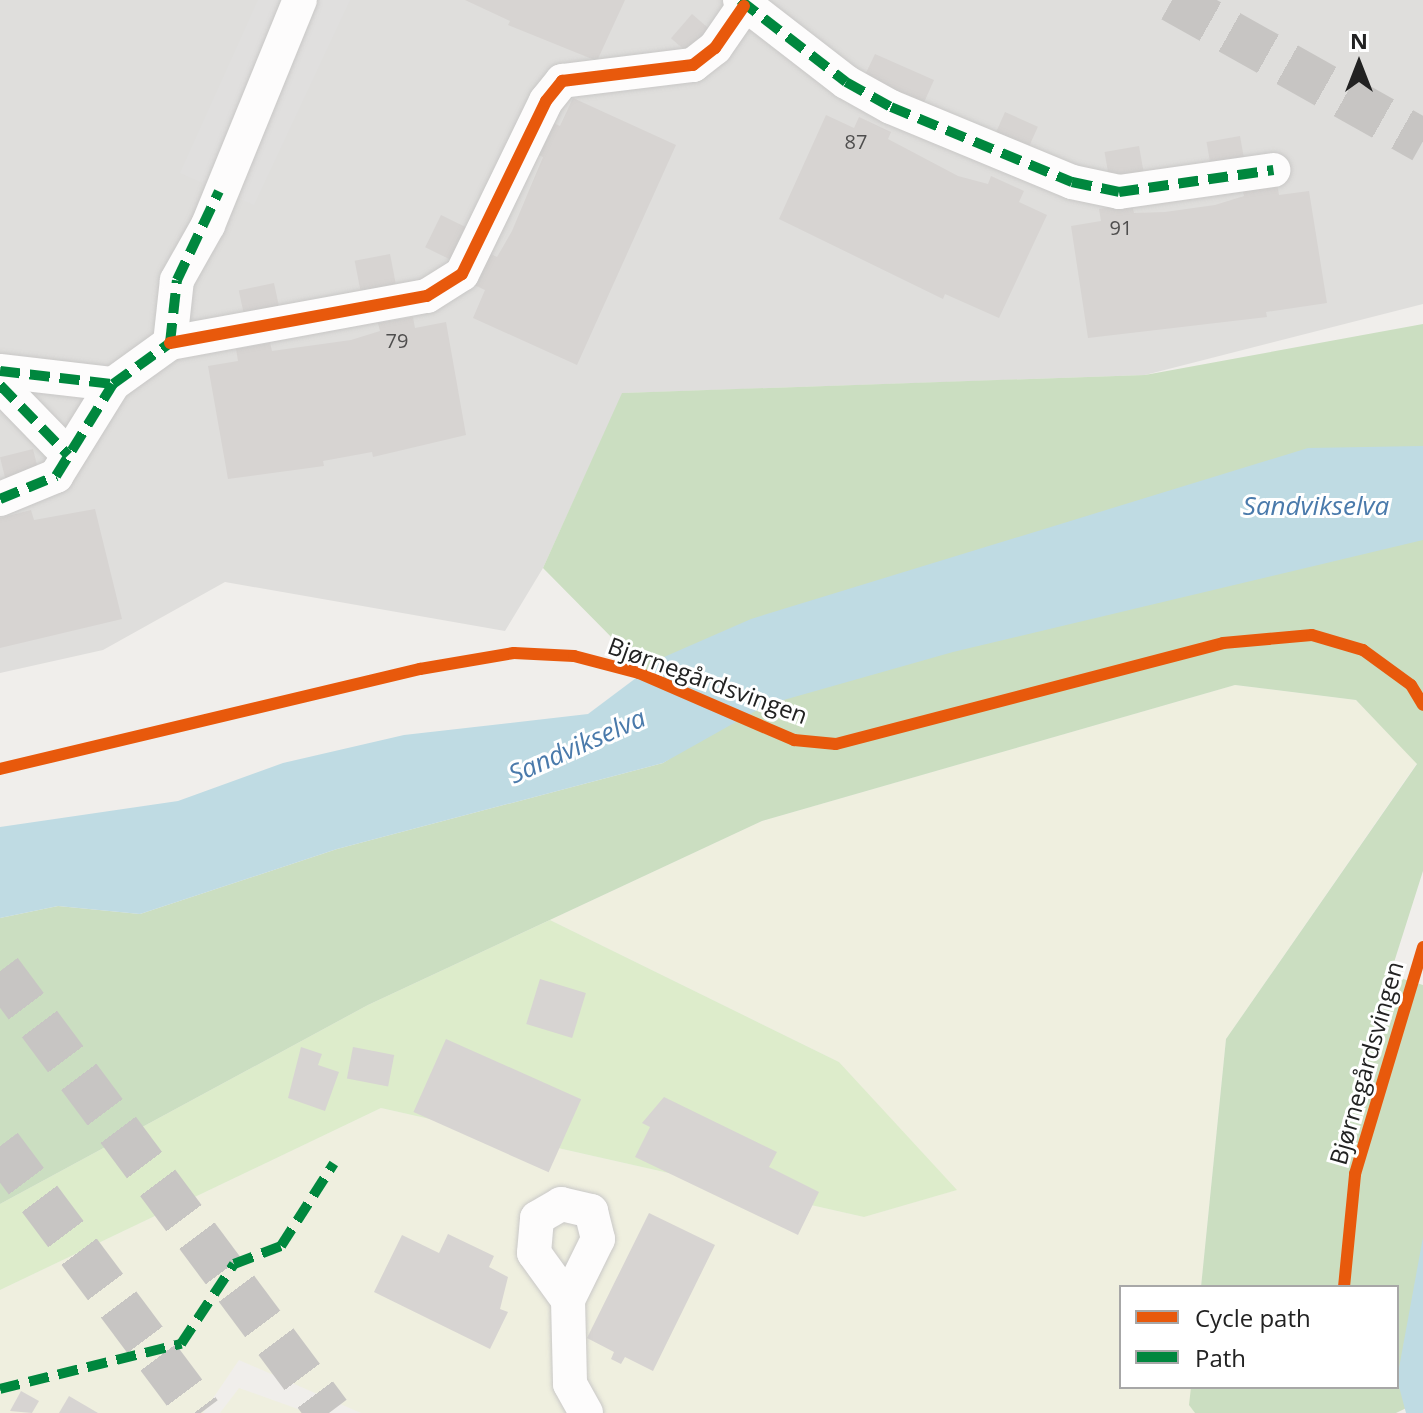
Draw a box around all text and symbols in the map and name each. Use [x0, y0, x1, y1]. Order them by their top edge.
north arrow [1319, 24, 1399, 104]
text: N [1350, 25, 1368, 55]
house number: 87 [845, 129, 867, 153]
house number: 91 [1110, 215, 1132, 239]
house number: 79 [386, 328, 408, 352]
water label: Sandvikselva [1243, 490, 1389, 522]
street label: Bjørnegårdsvingen [604, 631, 812, 729]
water label: Sandvikselva [504, 702, 650, 790]
street label: Bjørnegårdsvingen [1323, 958, 1409, 1168]
legend [1119, 1285, 1399, 1389]
text: Cycle path [1195, 1301, 1311, 1334]
text: Path [1195, 1341, 1246, 1374]

